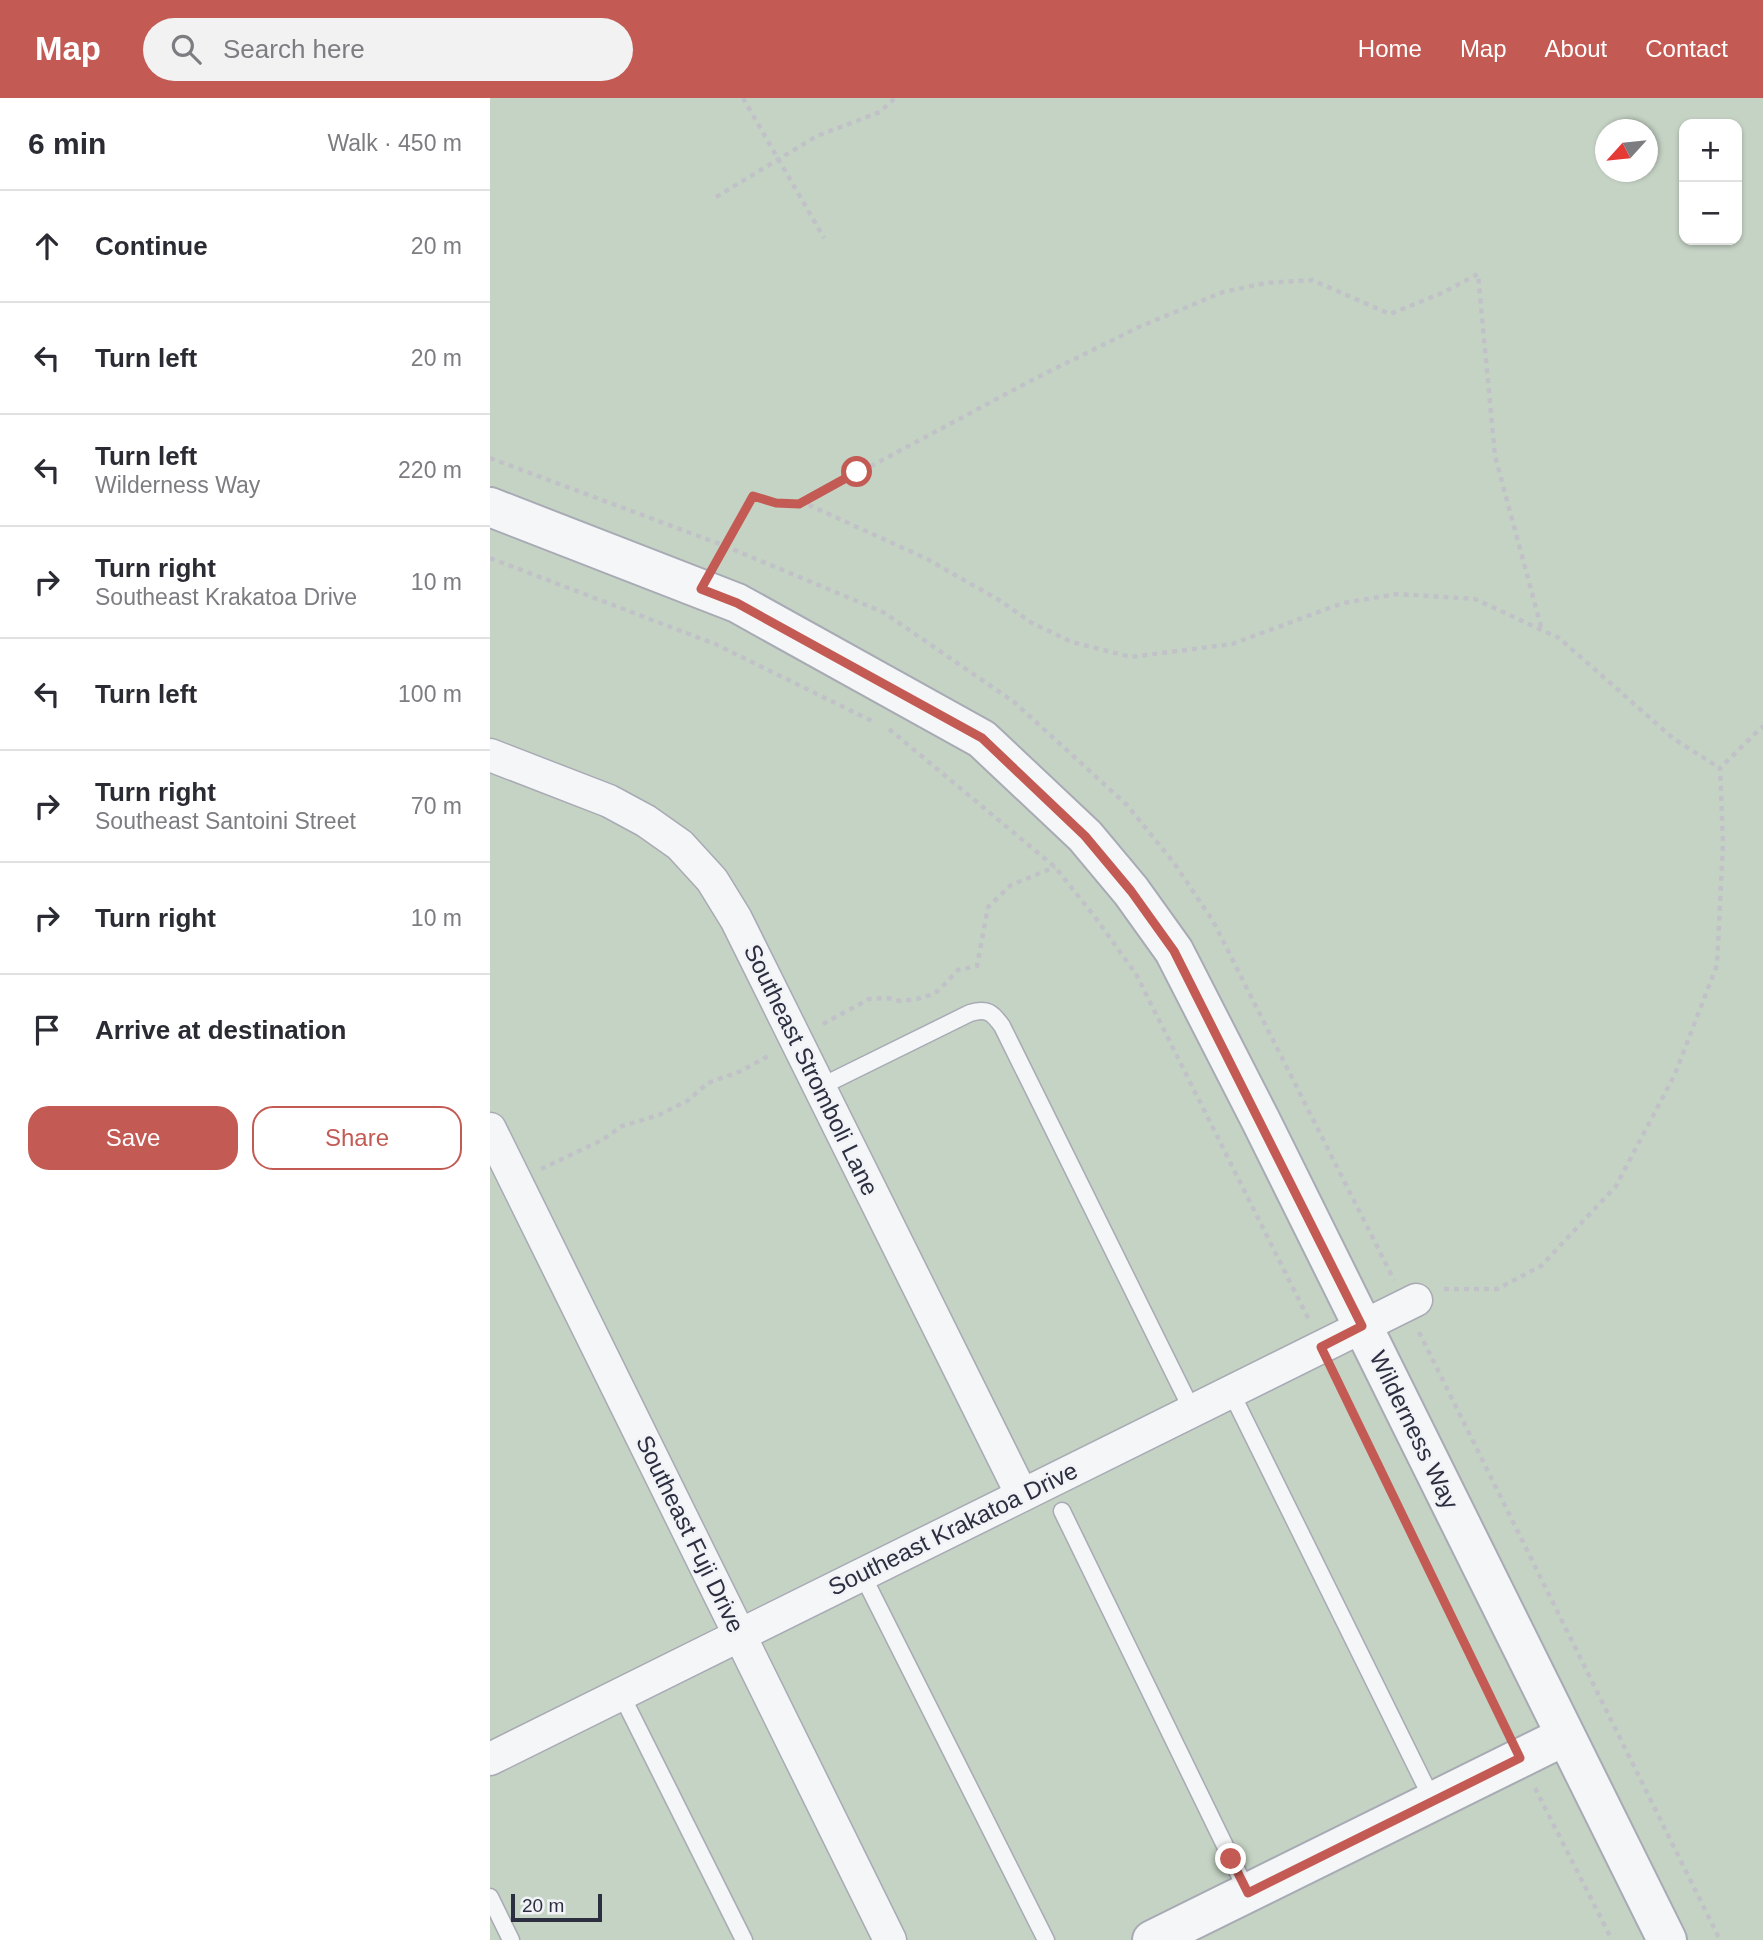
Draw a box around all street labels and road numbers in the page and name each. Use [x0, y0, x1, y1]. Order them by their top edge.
street label: Southeast Stromboli Lane [739, 940, 884, 1200]
street label: Wilderness Way [1365, 1346, 1464, 1513]
street label: Southeast Fuji Drive [631, 1431, 750, 1637]
street label: Southeast Krakatoa Drive [824, 1456, 1082, 1601]

